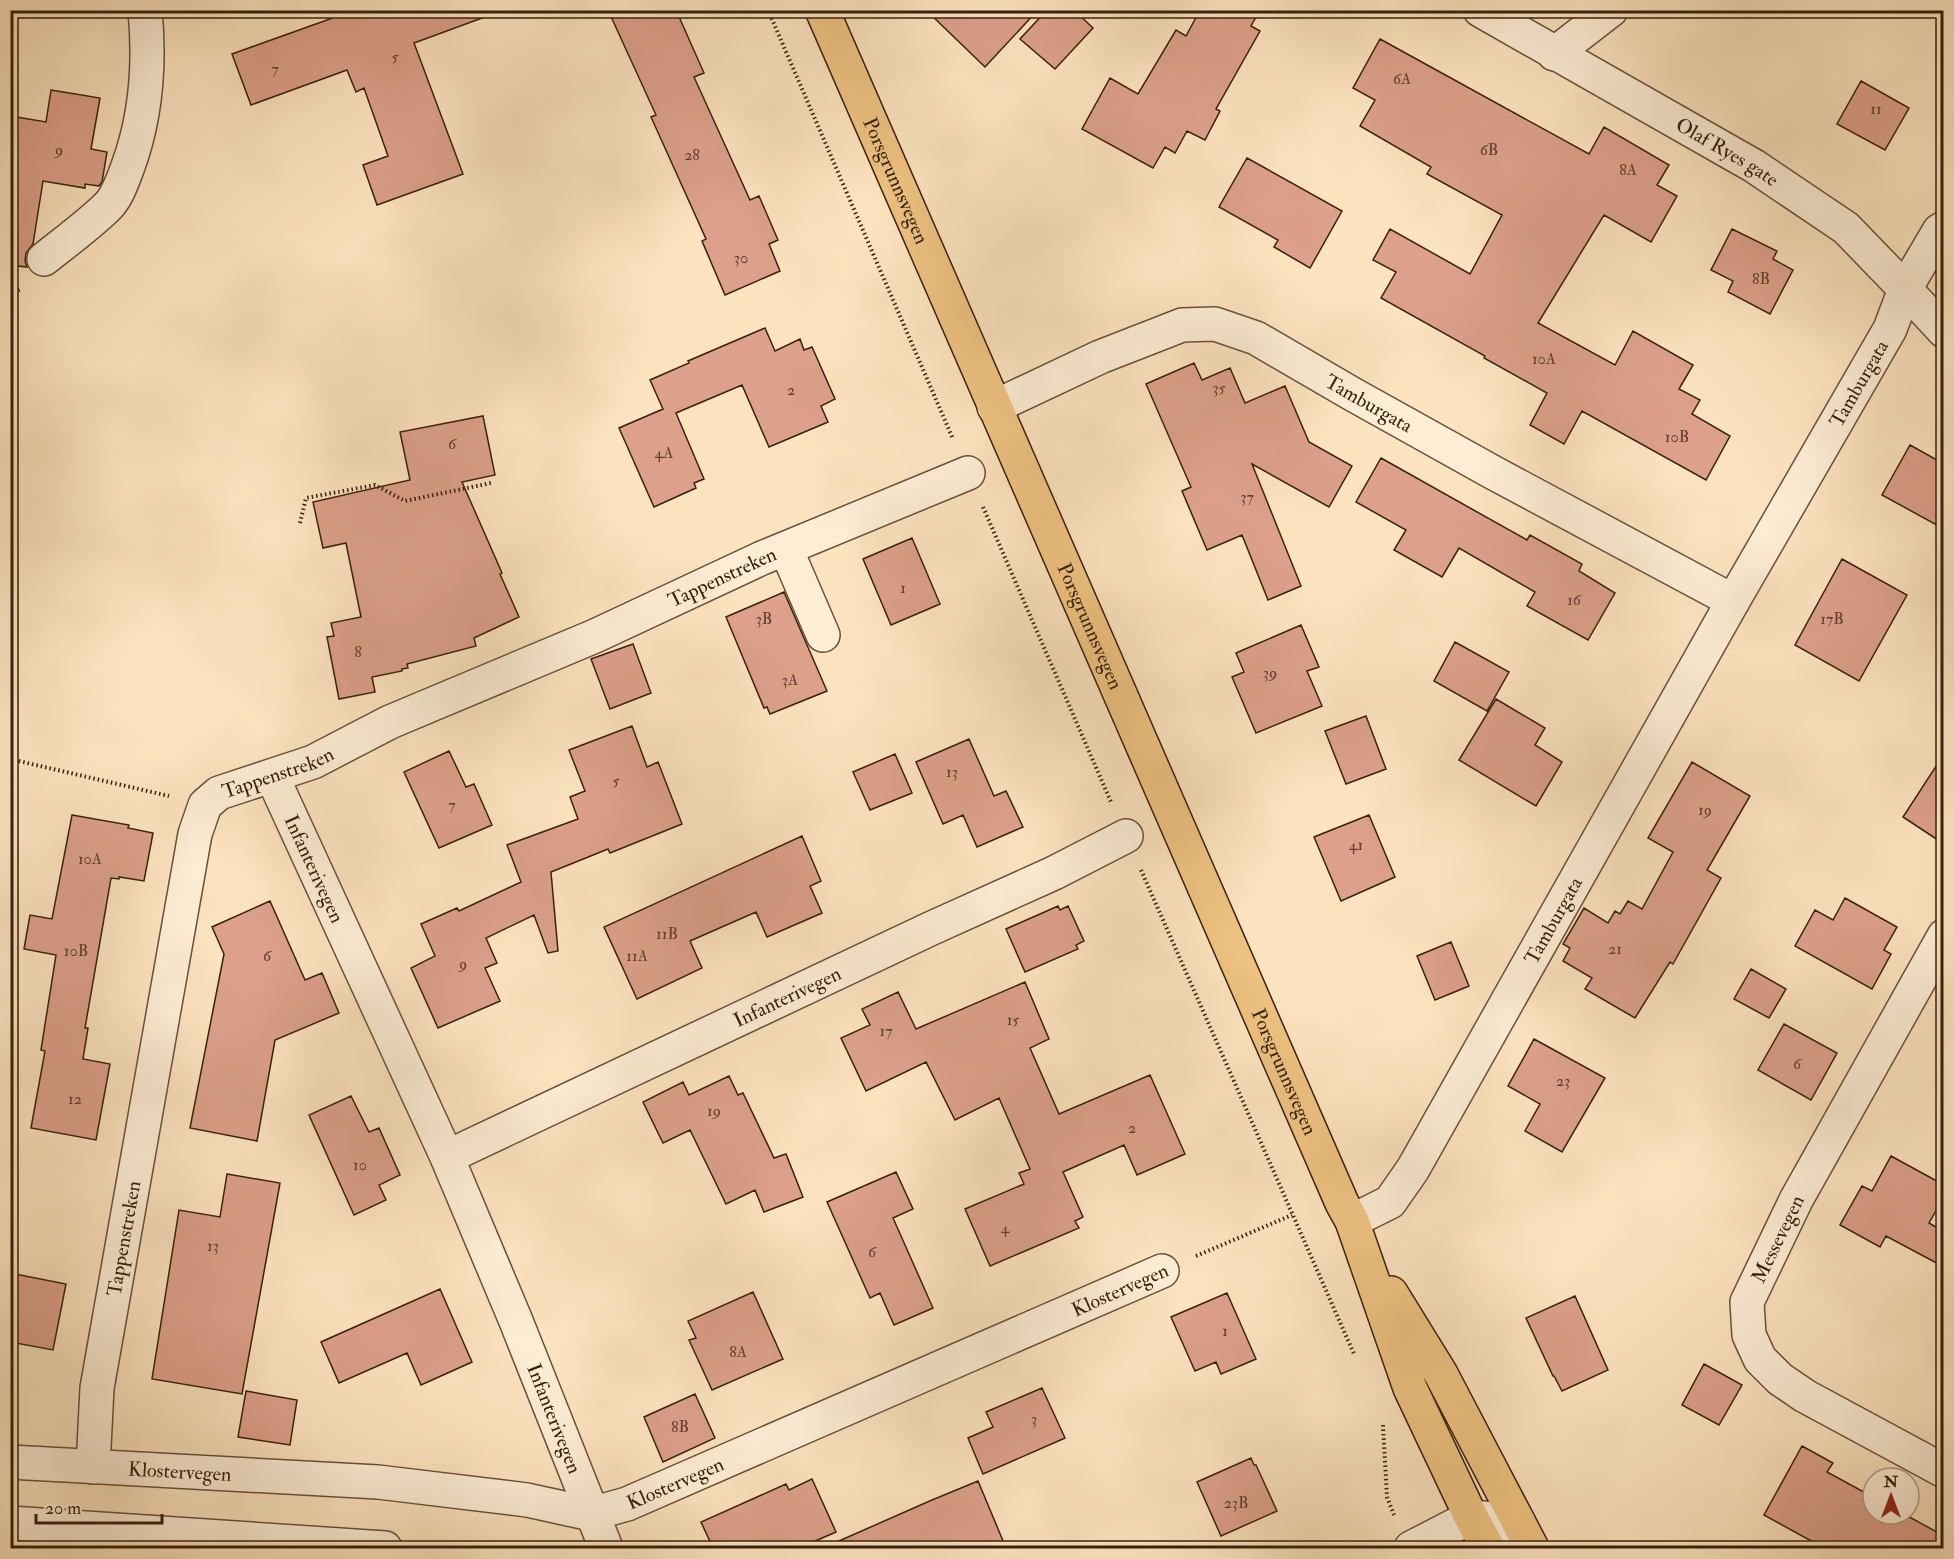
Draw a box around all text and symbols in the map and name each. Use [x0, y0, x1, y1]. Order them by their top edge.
house number: 5 [391, 47, 399, 67]
house number: 7 [271, 59, 279, 79]
house number: 6A [1393, 69, 1411, 89]
house number: 11 [1870, 99, 1882, 119]
street label: Olaf Ryes gate [1671, 112, 1784, 192]
street label: Porsgrunnsvegen [858, 113, 935, 248]
house number: 9 [54, 140, 63, 160]
house number: 6B [1480, 140, 1498, 160]
house number: 28 [684, 145, 700, 165]
house number: 8A [1619, 160, 1637, 180]
house number: 30 [734, 248, 748, 268]
house number: 8B [1752, 269, 1770, 289]
street label: Tamburgata [1824, 335, 1894, 431]
house number: 10A [1532, 349, 1556, 369]
street label: Tamburgata [1321, 368, 1418, 438]
house number: 35 [1212, 378, 1226, 398]
house number: 2 [787, 380, 795, 400]
house number: 10B [1665, 427, 1689, 447]
house number: 6 [448, 434, 457, 454]
house number: 4A [655, 443, 673, 463]
house number: 37 [1240, 487, 1254, 507]
street label: Tappenstreken [664, 541, 780, 613]
street label: Porsgrunnsvegen [1052, 559, 1129, 693]
house number: 1 [900, 578, 906, 598]
house number: 16 [1567, 590, 1582, 610]
house number: 3B [756, 609, 772, 629]
house number: 17B [1820, 609, 1844, 629]
house number: 8 [354, 642, 362, 662]
house number: 39 [1263, 663, 1277, 683]
house number: 3A [782, 670, 798, 690]
street label: Tappenstreken [219, 741, 338, 804]
house number: 13 [946, 762, 958, 782]
house number: 5 [612, 771, 620, 791]
house number: 7 [448, 795, 456, 815]
house number: 19 [1698, 800, 1712, 820]
street label: Infanterivegen [279, 811, 350, 927]
house number: 41 [1349, 835, 1363, 855]
house number: 10A [78, 849, 102, 869]
street label: Tamburgata [1518, 872, 1588, 969]
house number: 11B [656, 924, 678, 944]
house number: 21 [1608, 939, 1622, 959]
house number: 10B [64, 941, 88, 961]
house number: 6 [263, 946, 272, 966]
house number: 11A [626, 946, 648, 966]
house number: 9 [458, 954, 467, 974]
street label: Infanterivegen [729, 960, 845, 1033]
street label: Porsgrunnsvegen [1246, 1004, 1323, 1139]
house number: 15 [1007, 1010, 1019, 1030]
house number: 17 [879, 1021, 893, 1041]
house number: 6 [1793, 1054, 1802, 1074]
house number: 23 [1556, 1071, 1570, 1091]
house number: 12 [68, 1089, 82, 1109]
house number: 19 [707, 1101, 721, 1121]
house number: 2 [1128, 1118, 1136, 1138]
house number: 10 [353, 1155, 367, 1175]
street label: Tappenstreken [101, 1179, 146, 1298]
street label: Messevegen [1746, 1191, 1810, 1287]
house number: 4 [1001, 1218, 1011, 1238]
house number: 13 [207, 1236, 219, 1256]
house number: 6 [868, 1242, 877, 1262]
street label: Klostervegen [1068, 1258, 1172, 1322]
house number: 1 [1222, 1321, 1228, 1341]
house number: 8A [729, 1342, 747, 1362]
street label: Infanterivegen [522, 1360, 588, 1477]
house number: 3 [1031, 1409, 1037, 1429]
house number: 8B [671, 1417, 689, 1437]
street label: Klostervegen [623, 1451, 728, 1515]
street label: Klostervegen [127, 1456, 232, 1487]
north arrow [1861, 1466, 1921, 1526]
text: N [1883, 1472, 1899, 1492]
scale bar [36, 1487, 162, 1525]
house number: 23B [1224, 1493, 1248, 1513]
text: 20 m [45, 1497, 81, 1520]

